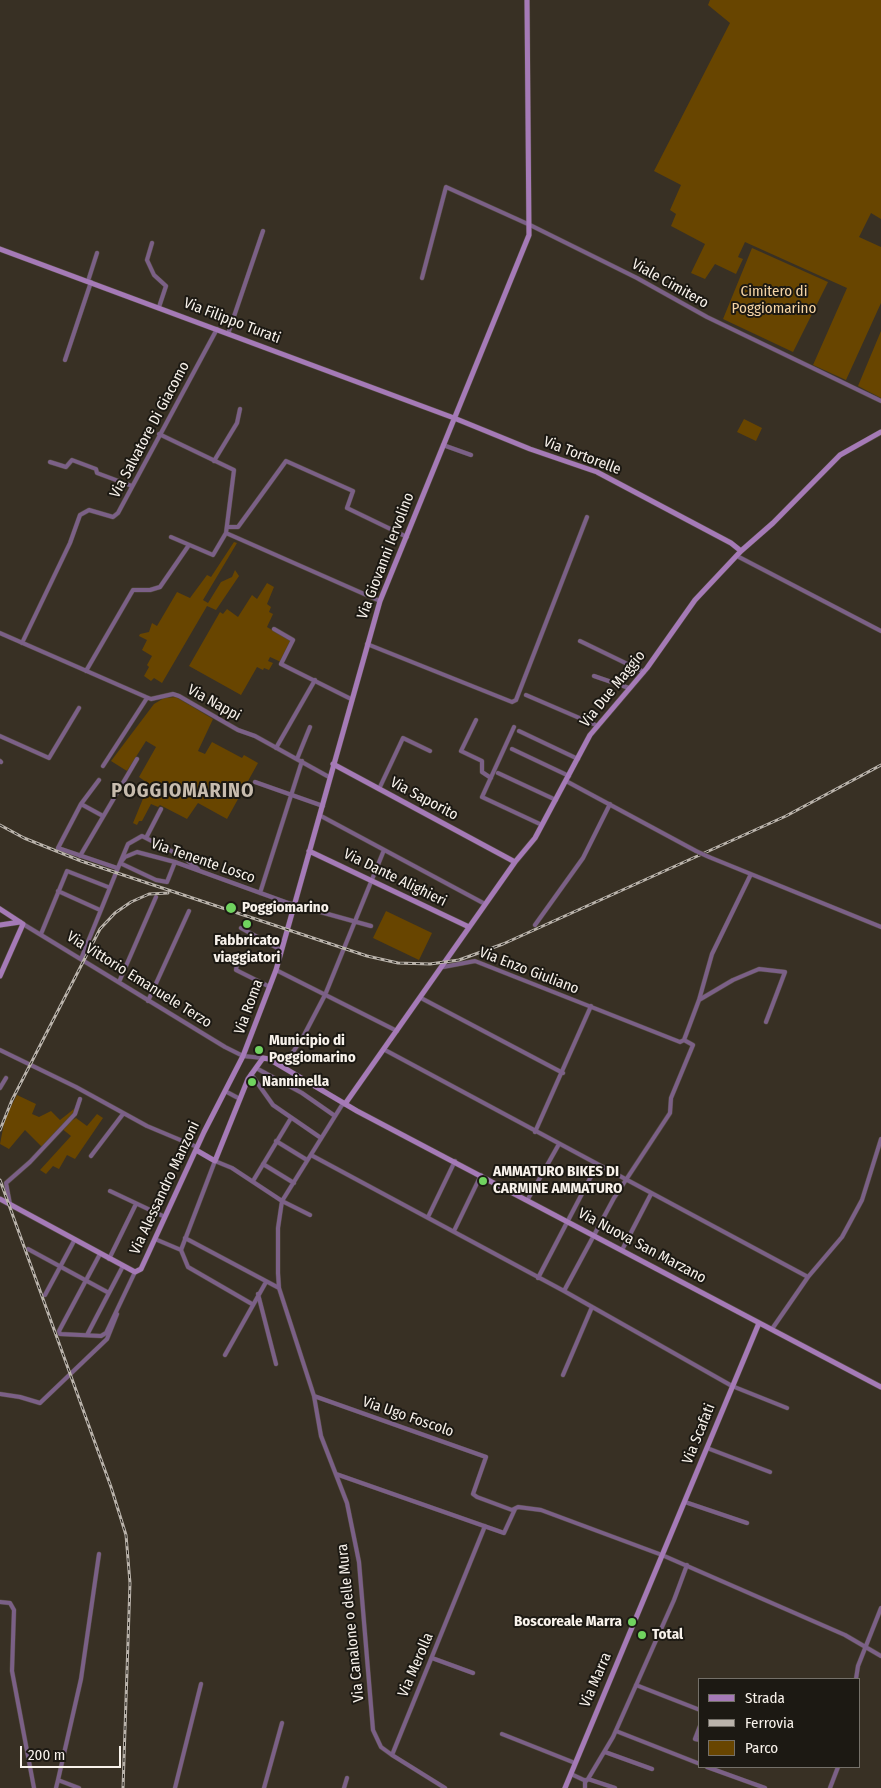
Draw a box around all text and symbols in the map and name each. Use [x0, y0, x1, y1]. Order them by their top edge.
street label: Viale Cimitero [628, 256, 712, 312]
park label: Cimitero di Poggiomarino [732, 283, 816, 318]
street label: Via Filippo Turati [181, 294, 283, 348]
street label: Via Salvatore Di Giacomo [106, 359, 194, 501]
street label: Via Tortorelle [541, 433, 623, 479]
street label: Via Giovanni Iervolino [354, 490, 418, 622]
street label: Via Due Maggio [577, 647, 649, 731]
street label: Via Nappi [184, 681, 244, 725]
street label: Via Saporito [387, 774, 461, 824]
district label: POGGIOMARINO [110, 779, 256, 803]
street label: Via Tenente Losco [148, 835, 258, 887]
street label: Via Dante Alighieri [340, 845, 450, 911]
place label: Poggiomarino [242, 899, 329, 917]
marker: Poggiomarino [224, 901, 238, 915]
marker: Fabbricato viaggiatori [241, 918, 253, 930]
street label: Via Vittorio Emanuele Terzo [63, 928, 215, 1032]
place label: Fabbricato viaggiatori [214, 932, 280, 967]
street label: Via Enzo Giuliano [477, 944, 581, 998]
street label: Via Roma [231, 977, 267, 1037]
place label: Municipio di Poggiomarino [269, 1032, 356, 1067]
marker: Municipio di Poggiomarino [253, 1044, 265, 1056]
place label: Nanninella [262, 1073, 329, 1091]
marker: Nanninella [246, 1076, 258, 1088]
street label: Via Alessandro Manzoni [126, 1119, 204, 1257]
place label: AMMATURO BIKES DI CARMINE AMMATURO [493, 1163, 622, 1198]
marker: AMMATURO BIKES DI CARMINE AMMATURO [477, 1175, 489, 1187]
street label: Via Nuova San Marzano [575, 1205, 709, 1287]
street label: Via Ugo Foscolo [360, 1393, 456, 1441]
street label: Via Scafati [679, 1401, 719, 1467]
street label: Via Canalone o delle Mura [334, 1543, 368, 1703]
place label: Boscoreale Marra [514, 1613, 622, 1631]
marker: Boscoreale Marra [626, 1616, 638, 1628]
place label: Total [652, 1626, 683, 1644]
marker: Total [636, 1629, 648, 1641]
street label: Via Merolla [394, 1630, 438, 1700]
street label: Via Marra [576, 1650, 616, 1710]
legend [698, 1678, 861, 1768]
text: Strada [745, 1689, 785, 1707]
text: Ferrovia [745, 1714, 794, 1732]
scale bar [22, 1736, 124, 1768]
text: Parco [745, 1739, 778, 1757]
text: 200 m [28, 1746, 65, 1764]

